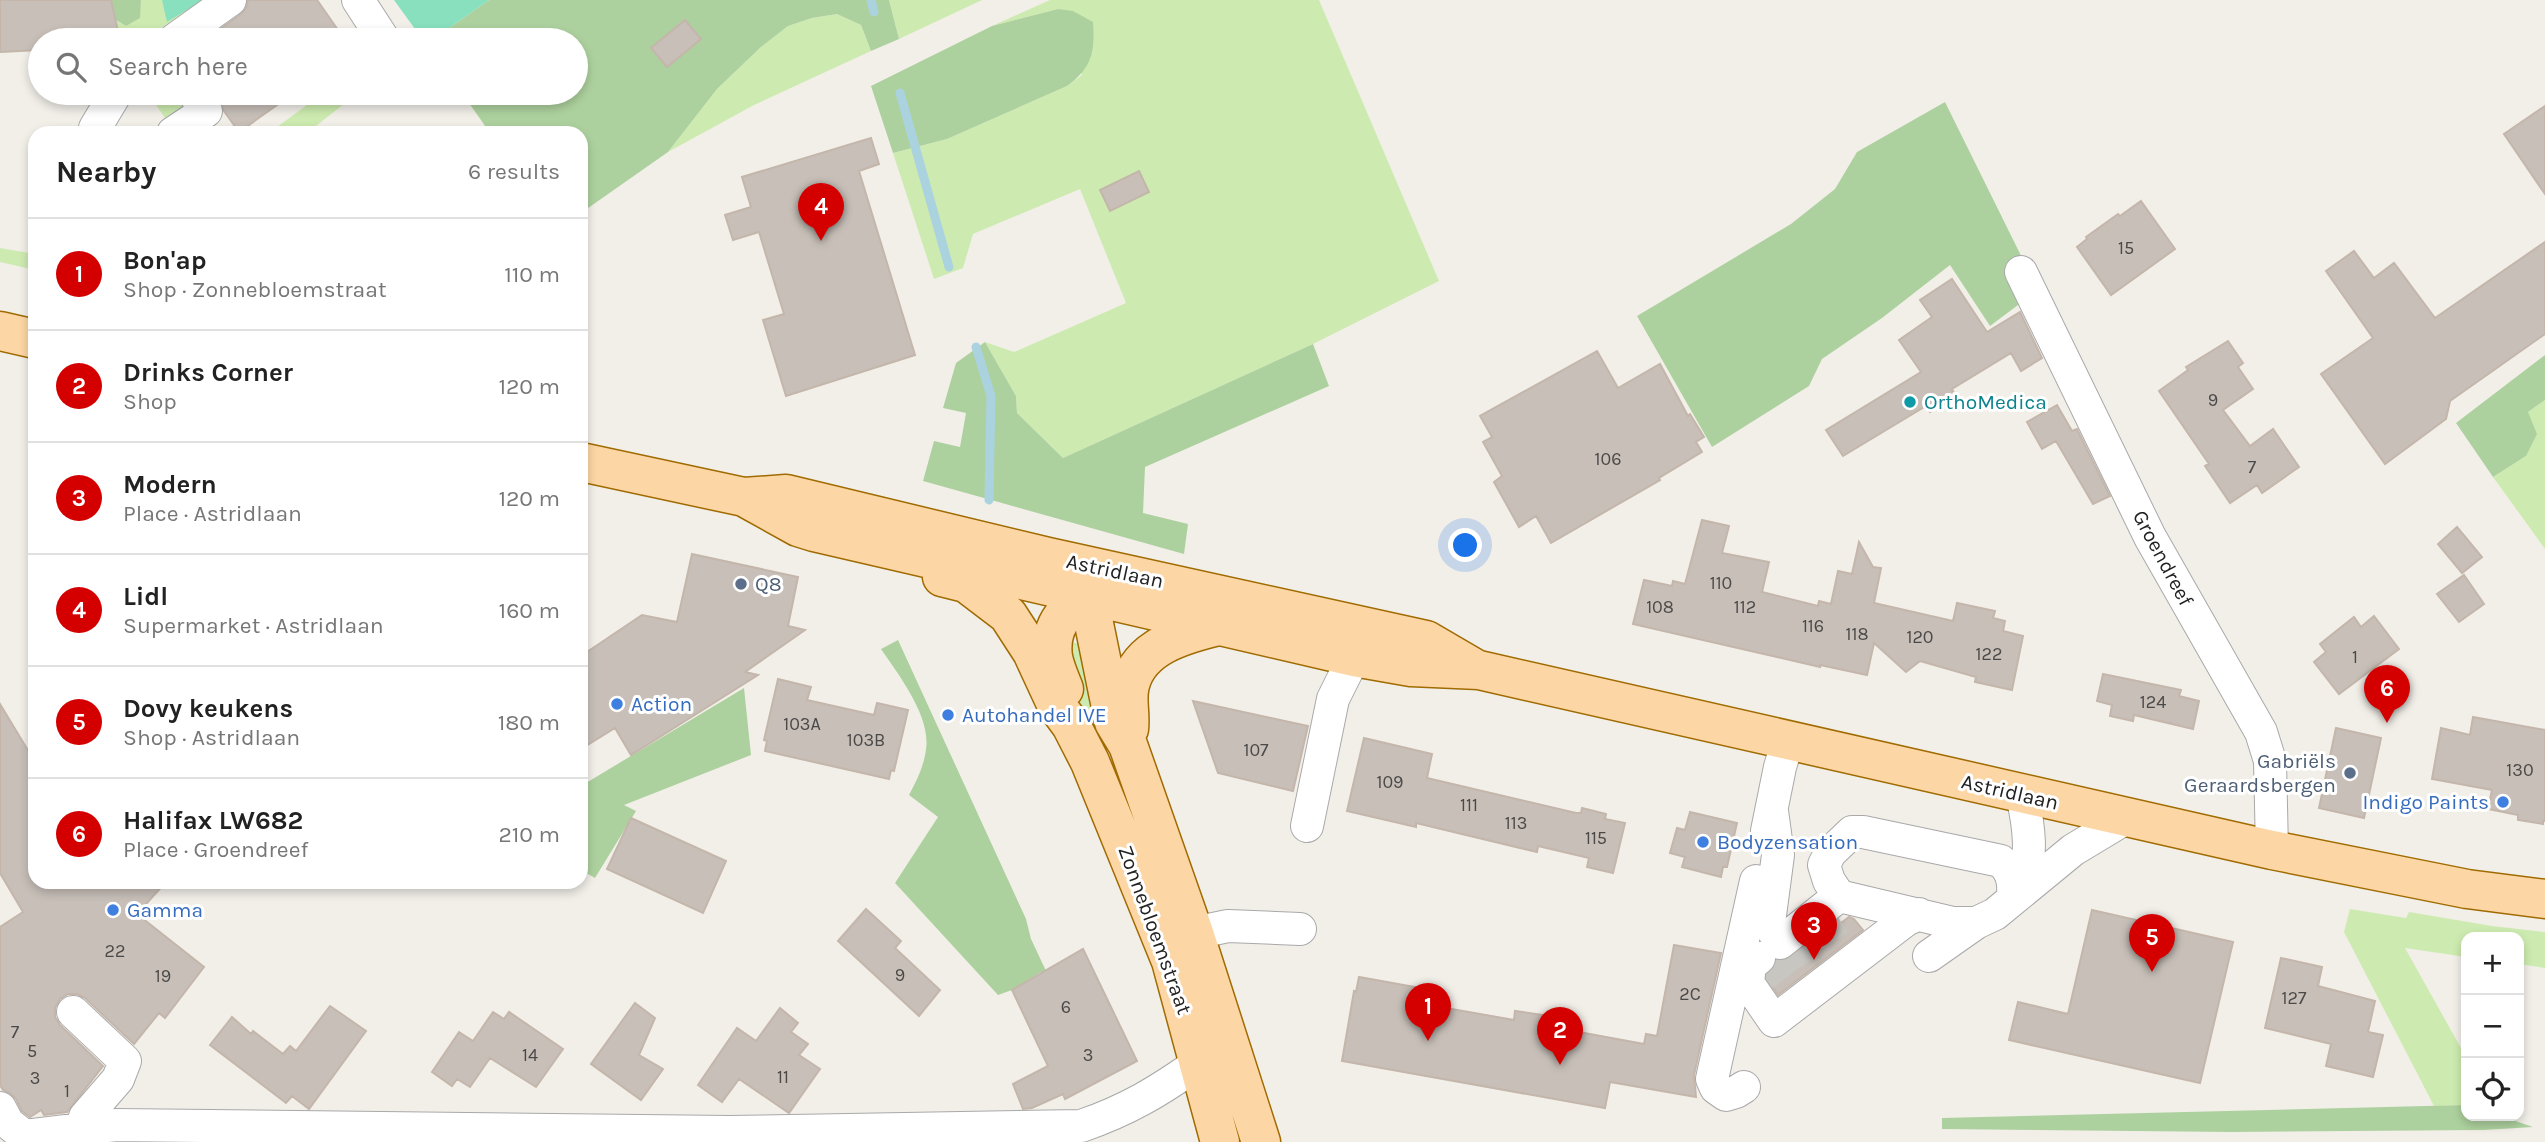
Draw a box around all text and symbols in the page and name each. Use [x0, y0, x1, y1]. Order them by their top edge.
search box [28, 28, 588, 105]
icon: search [52, 48, 90, 86]
text: Search here [108, 51, 248, 82]
text: Nearby [56, 154, 156, 190]
text: 6 results [468, 158, 560, 185]
pin: 4 [798, 183, 844, 241]
house number: 15 [2118, 237, 2134, 259]
text: Bon'ap [123, 245, 207, 276]
text: 1 [75, 261, 83, 288]
text: 110 m [504, 261, 560, 288]
text: Shop · Zonnebloemstraat [123, 276, 387, 303]
text: Drinks Corner [123, 357, 293, 388]
text: 2 [72, 373, 86, 400]
text: 120 m [498, 373, 560, 400]
text: Shop [123, 388, 177, 415]
house number: 9 [2208, 389, 2218, 411]
place label: OrthoMedica [1924, 390, 2047, 414]
marker: OrthoMedica [1902, 394, 1918, 410]
house number: 106 [1595, 448, 1621, 470]
house number: 7 [2248, 456, 2257, 478]
text: Modern [123, 469, 217, 500]
text: 3 [72, 485, 86, 512]
text: 120 m [498, 485, 560, 512]
text: Place · Astridlaan [123, 500, 302, 527]
street label: Groendreef [2128, 506, 2199, 611]
your location [1448, 528, 1482, 562]
street label: Astridlaan [1064, 549, 1166, 593]
place label: Q8 [755, 572, 782, 596]
house number: 110 [1710, 572, 1732, 594]
marker: Q8 [733, 576, 749, 592]
text: Lidl [123, 581, 168, 612]
house number: 108 [1646, 596, 1674, 618]
house number: 112 [1734, 596, 1756, 618]
text: 4 [72, 597, 86, 624]
text: 160 m [499, 597, 560, 624]
text: Supermarket · Astridlaan [123, 612, 384, 639]
house number: 116 [1802, 615, 1824, 637]
house number: 118 [1846, 623, 1868, 645]
house number: 120 [1906, 626, 1934, 648]
house number: 122 [1976, 643, 2002, 665]
house number: 1 [2352, 646, 2358, 668]
pin: 6 [2364, 665, 2410, 723]
house number: 124 [2140, 691, 2166, 713]
place label: Action [631, 692, 692, 716]
text: Dovy keukens [123, 693, 293, 724]
marker: Action [609, 696, 625, 712]
place label: Autohandel IVE [962, 703, 1107, 727]
marker: Autohandel IVE [940, 707, 956, 723]
text: 5 [72, 709, 86, 736]
text: 180 m [498, 709, 560, 736]
house number: 103A [783, 713, 821, 735]
text: Shop · Astridlaan [123, 724, 300, 751]
house number: 103B [847, 729, 885, 751]
house number: 107 [1243, 739, 1269, 761]
place label: Gabriëls Geraardsbergen [2184, 749, 2336, 797]
house number: 130 [2506, 759, 2534, 781]
marker: Gabriëls Geraardsbergen [2342, 765, 2358, 781]
street label: Astridlaan [1959, 769, 2061, 815]
house number: 109 [1376, 771, 1404, 793]
place label: Indigo Paints [2362, 790, 2489, 814]
house number: 111 [1460, 794, 1478, 816]
marker: Indigo Paints [2495, 794, 2511, 810]
text: Halifax LW682 [123, 805, 303, 836]
house number: 113 [1505, 812, 1527, 834]
text: 6 [72, 821, 86, 848]
text: 210 m [498, 821, 560, 848]
house number: 115 [1585, 827, 1607, 849]
place label: Bodyzensation [1717, 830, 1858, 854]
marker: Bodyzensation [1695, 834, 1711, 850]
text: Place · Groendreef [123, 836, 308, 863]
street label: Zonnebloemstraat [1113, 842, 1197, 1018]
place label: Gamma [127, 898, 203, 922]
marker: Gamma [105, 902, 121, 918]
pin: 3 [1791, 902, 1837, 960]
pin: 5 [2129, 914, 2175, 972]
map controls [2461, 932, 2524, 1121]
button: + [2461, 932, 2524, 995]
house number: 22 [105, 940, 125, 962]
house number: 9 [895, 964, 905, 986]
house number: 19 [155, 965, 171, 987]
pin: 1 [1405, 983, 1451, 1041]
house number: 2C [1679, 983, 1701, 1005]
house number: 127 [2282, 987, 2307, 1009]
button: − [2461, 995, 2524, 1058]
house number: 6 [1061, 996, 1071, 1018]
pin: 2 [1537, 1007, 1583, 1065]
house number: 7 [11, 1021, 20, 1043]
house number: 5 [27, 1040, 37, 1062]
house number: 14 [522, 1044, 538, 1066]
house number: 3 [1083, 1044, 1093, 1066]
button: locate [2461, 1058, 2524, 1121]
house number: 11 [777, 1066, 789, 1088]
house number: 3 [30, 1067, 40, 1089]
house number: 1 [64, 1080, 70, 1102]

